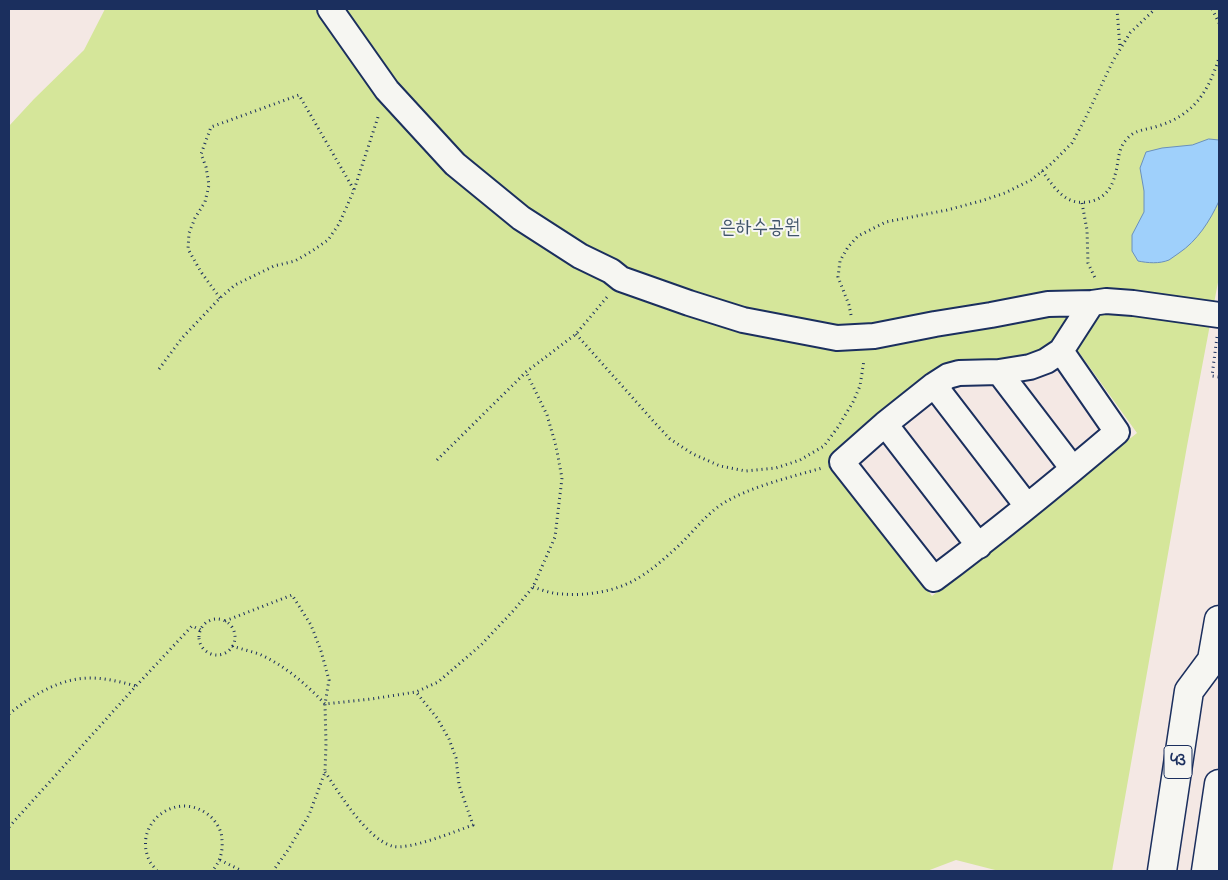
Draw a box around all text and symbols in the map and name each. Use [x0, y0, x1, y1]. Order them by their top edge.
park label: 은하수공원 [720, 218, 800, 242]
road number: 43 [1164, 746, 1192, 779]

